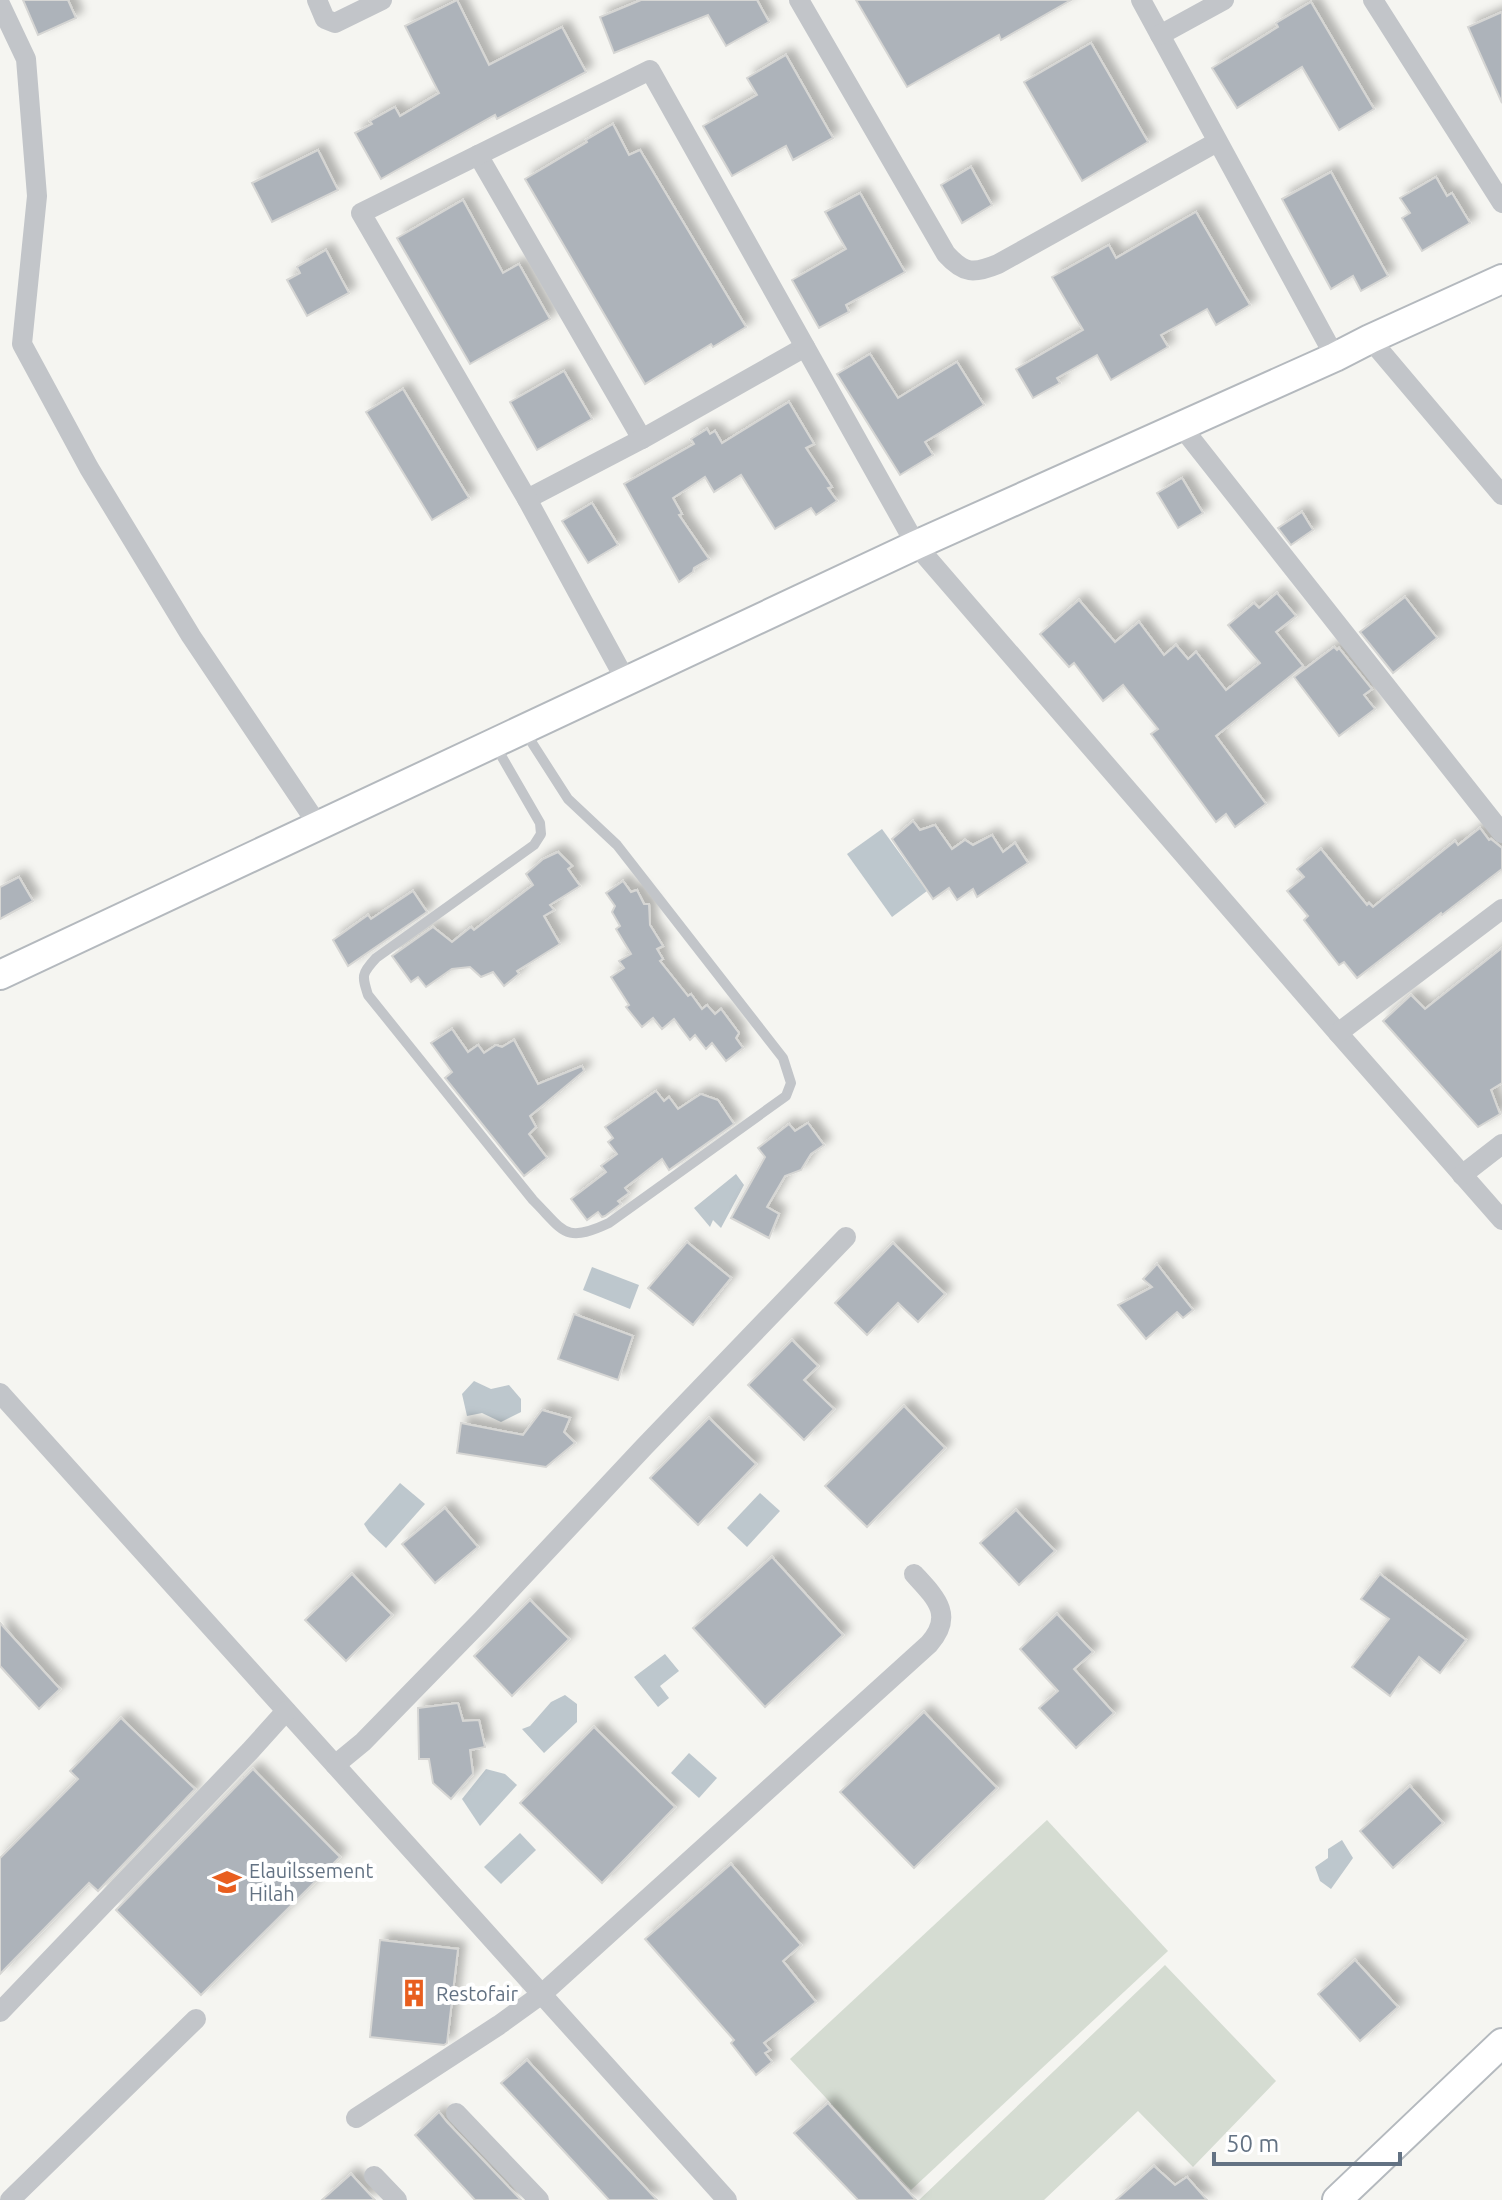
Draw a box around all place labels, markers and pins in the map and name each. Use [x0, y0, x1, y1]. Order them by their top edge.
place label: Elauilssement Hilah [249, 1859, 373, 1905]
school or university icon: Elauilssement Hilah [212, 1867, 242, 1897]
building icon: Restofair [399, 1978, 429, 2008]
place label: Restofair [436, 1982, 518, 2005]

